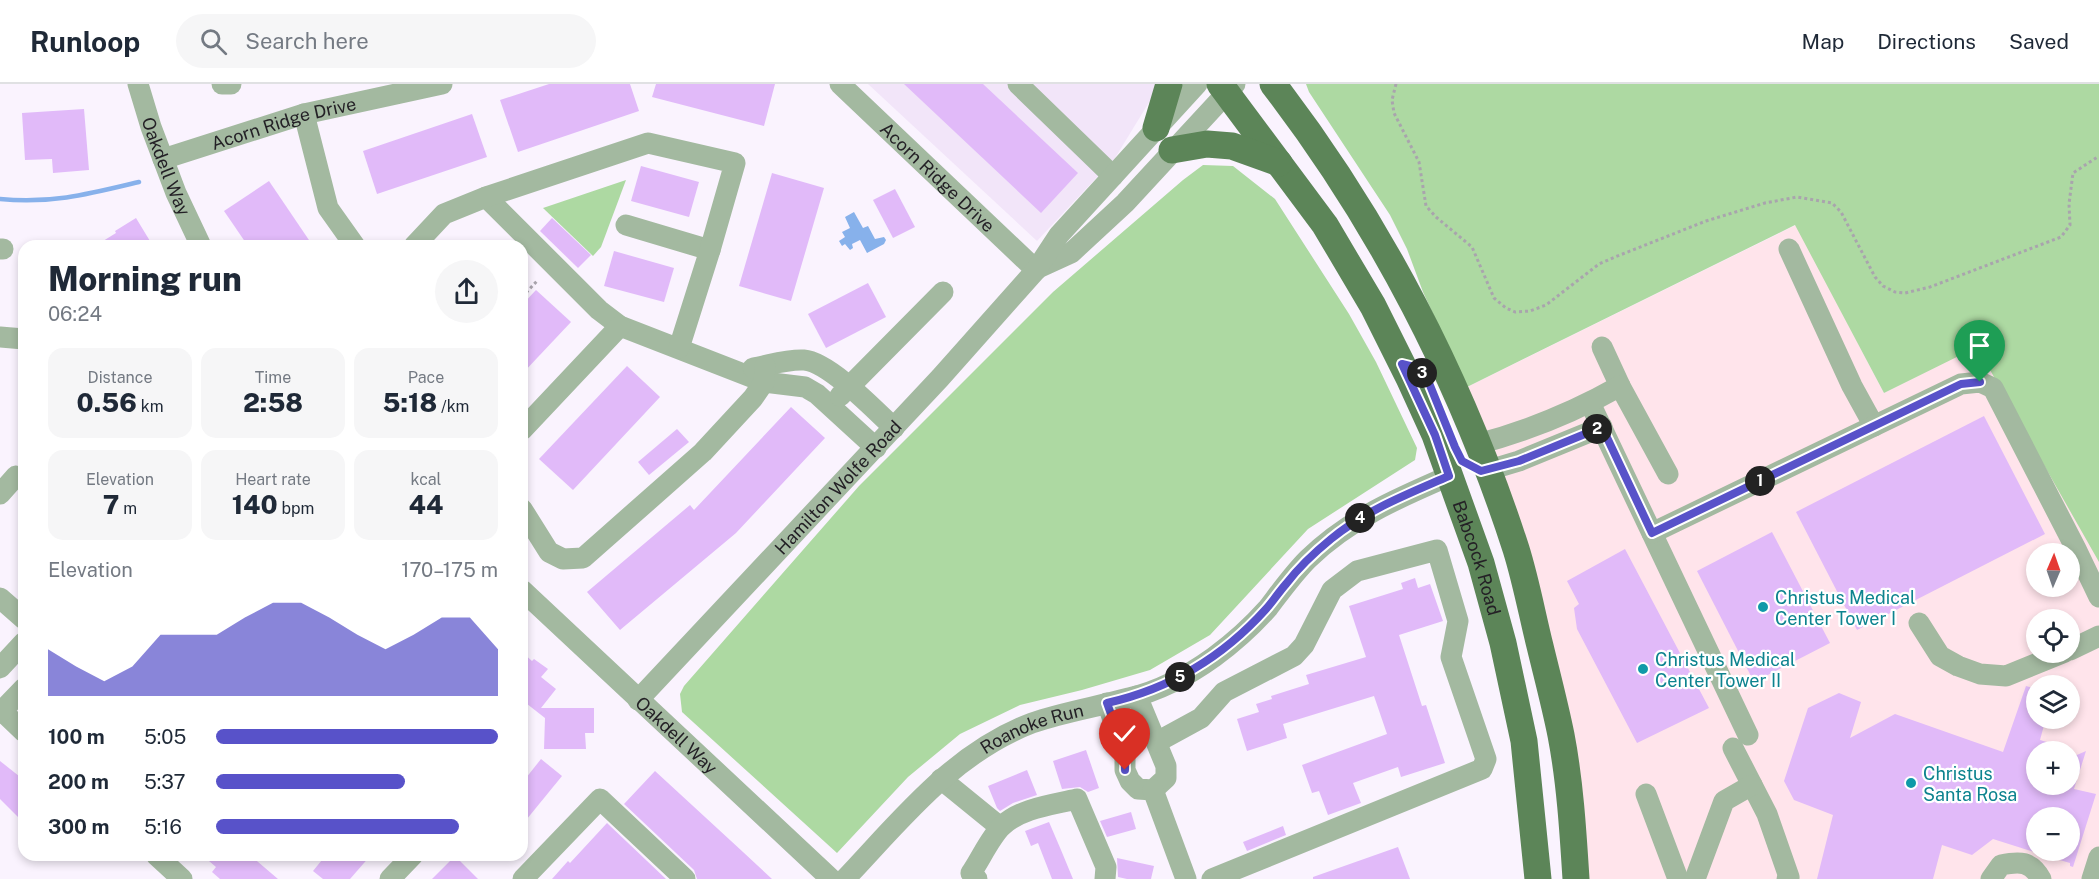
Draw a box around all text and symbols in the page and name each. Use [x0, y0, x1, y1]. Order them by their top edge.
search box [176, 14, 596, 68]
text: Runloop [30, 25, 140, 58]
icon: search [197, 25, 230, 58]
text: Search here [245, 28, 369, 54]
text: Map [1802, 29, 1844, 54]
text: Directions [1877, 29, 1976, 54]
text: Saved [2009, 29, 2069, 54]
street label: Acorn Ridge Drive [208, 92, 358, 154]
street label: Oakdell Way [138, 114, 196, 219]
street label: Acorn Ridge Drive [876, 118, 1000, 236]
text: Morning run [48, 260, 242, 298]
button: share [435, 260, 498, 323]
text: 06:24 [48, 302, 102, 326]
pin [1954, 320, 2005, 382]
icon: arrive [1963, 329, 1996, 362]
pin: 3 [1407, 358, 1437, 388]
text: 3 [1417, 363, 1427, 382]
text: Distance [88, 368, 152, 387]
text: Time [255, 368, 291, 387]
text: Pace [408, 368, 444, 387]
text: 0.56 [77, 387, 137, 418]
text: 2:58 [243, 387, 303, 418]
text: 5:18 [383, 387, 437, 418]
text: km [137, 397, 163, 416]
text: /km [437, 397, 469, 416]
pin: 2 [1582, 414, 1612, 444]
street label: Hamilton Wolfe Road [770, 416, 906, 558]
text: 2 [1592, 419, 1602, 438]
pin: 1 [1745, 466, 1775, 496]
text: Elevation [86, 470, 154, 489]
text: Heart rate [235, 470, 311, 489]
text: kcal [411, 470, 441, 489]
text: 1 [1757, 471, 1763, 490]
text: 7 [103, 489, 119, 520]
text: 140 [232, 489, 278, 520]
text: 44 [409, 489, 443, 520]
street label: Babcock Road [1449, 497, 1505, 618]
text: m [119, 499, 137, 518]
text: bpm [278, 499, 314, 518]
pin: 4 [1345, 503, 1375, 533]
text: 4 [1355, 508, 1365, 527]
north arrow [2026, 543, 2080, 597]
map controls [2026, 543, 2080, 861]
text: Elevation [48, 558, 133, 582]
text: 170–175 m [401, 558, 498, 582]
place label: Christus Medical Center Tower I [1775, 587, 1915, 629]
marker: Christus Medical Center Tower I [1756, 600, 1770, 614]
button: locate [2026, 609, 2080, 663]
place label: Christus Medical Center Tower II [1655, 649, 1795, 691]
pin: 5 [1165, 662, 1195, 692]
marker: Christus Medical Center Tower II [1636, 662, 1650, 676]
text: 5 [1175, 667, 1185, 686]
button: layers [2026, 675, 2080, 729]
street label: Oakdell Way [632, 692, 722, 778]
street label: Roanoke Run [976, 699, 1085, 758]
pin [1099, 708, 1150, 770]
icon: check [1108, 717, 1141, 750]
text: 100 m [48, 725, 105, 749]
text: 5:05 [144, 725, 186, 749]
button: + [2026, 741, 2080, 795]
place label: Christus Santa Rosa [1923, 763, 2017, 805]
text: 200 m [48, 770, 109, 794]
text: 5:37 [144, 770, 186, 794]
marker: Christus Santa Rosa [1904, 776, 1918, 790]
button: − [2026, 807, 2080, 861]
text: 300 m [48, 815, 109, 839]
text: 5:16 [144, 815, 182, 839]

